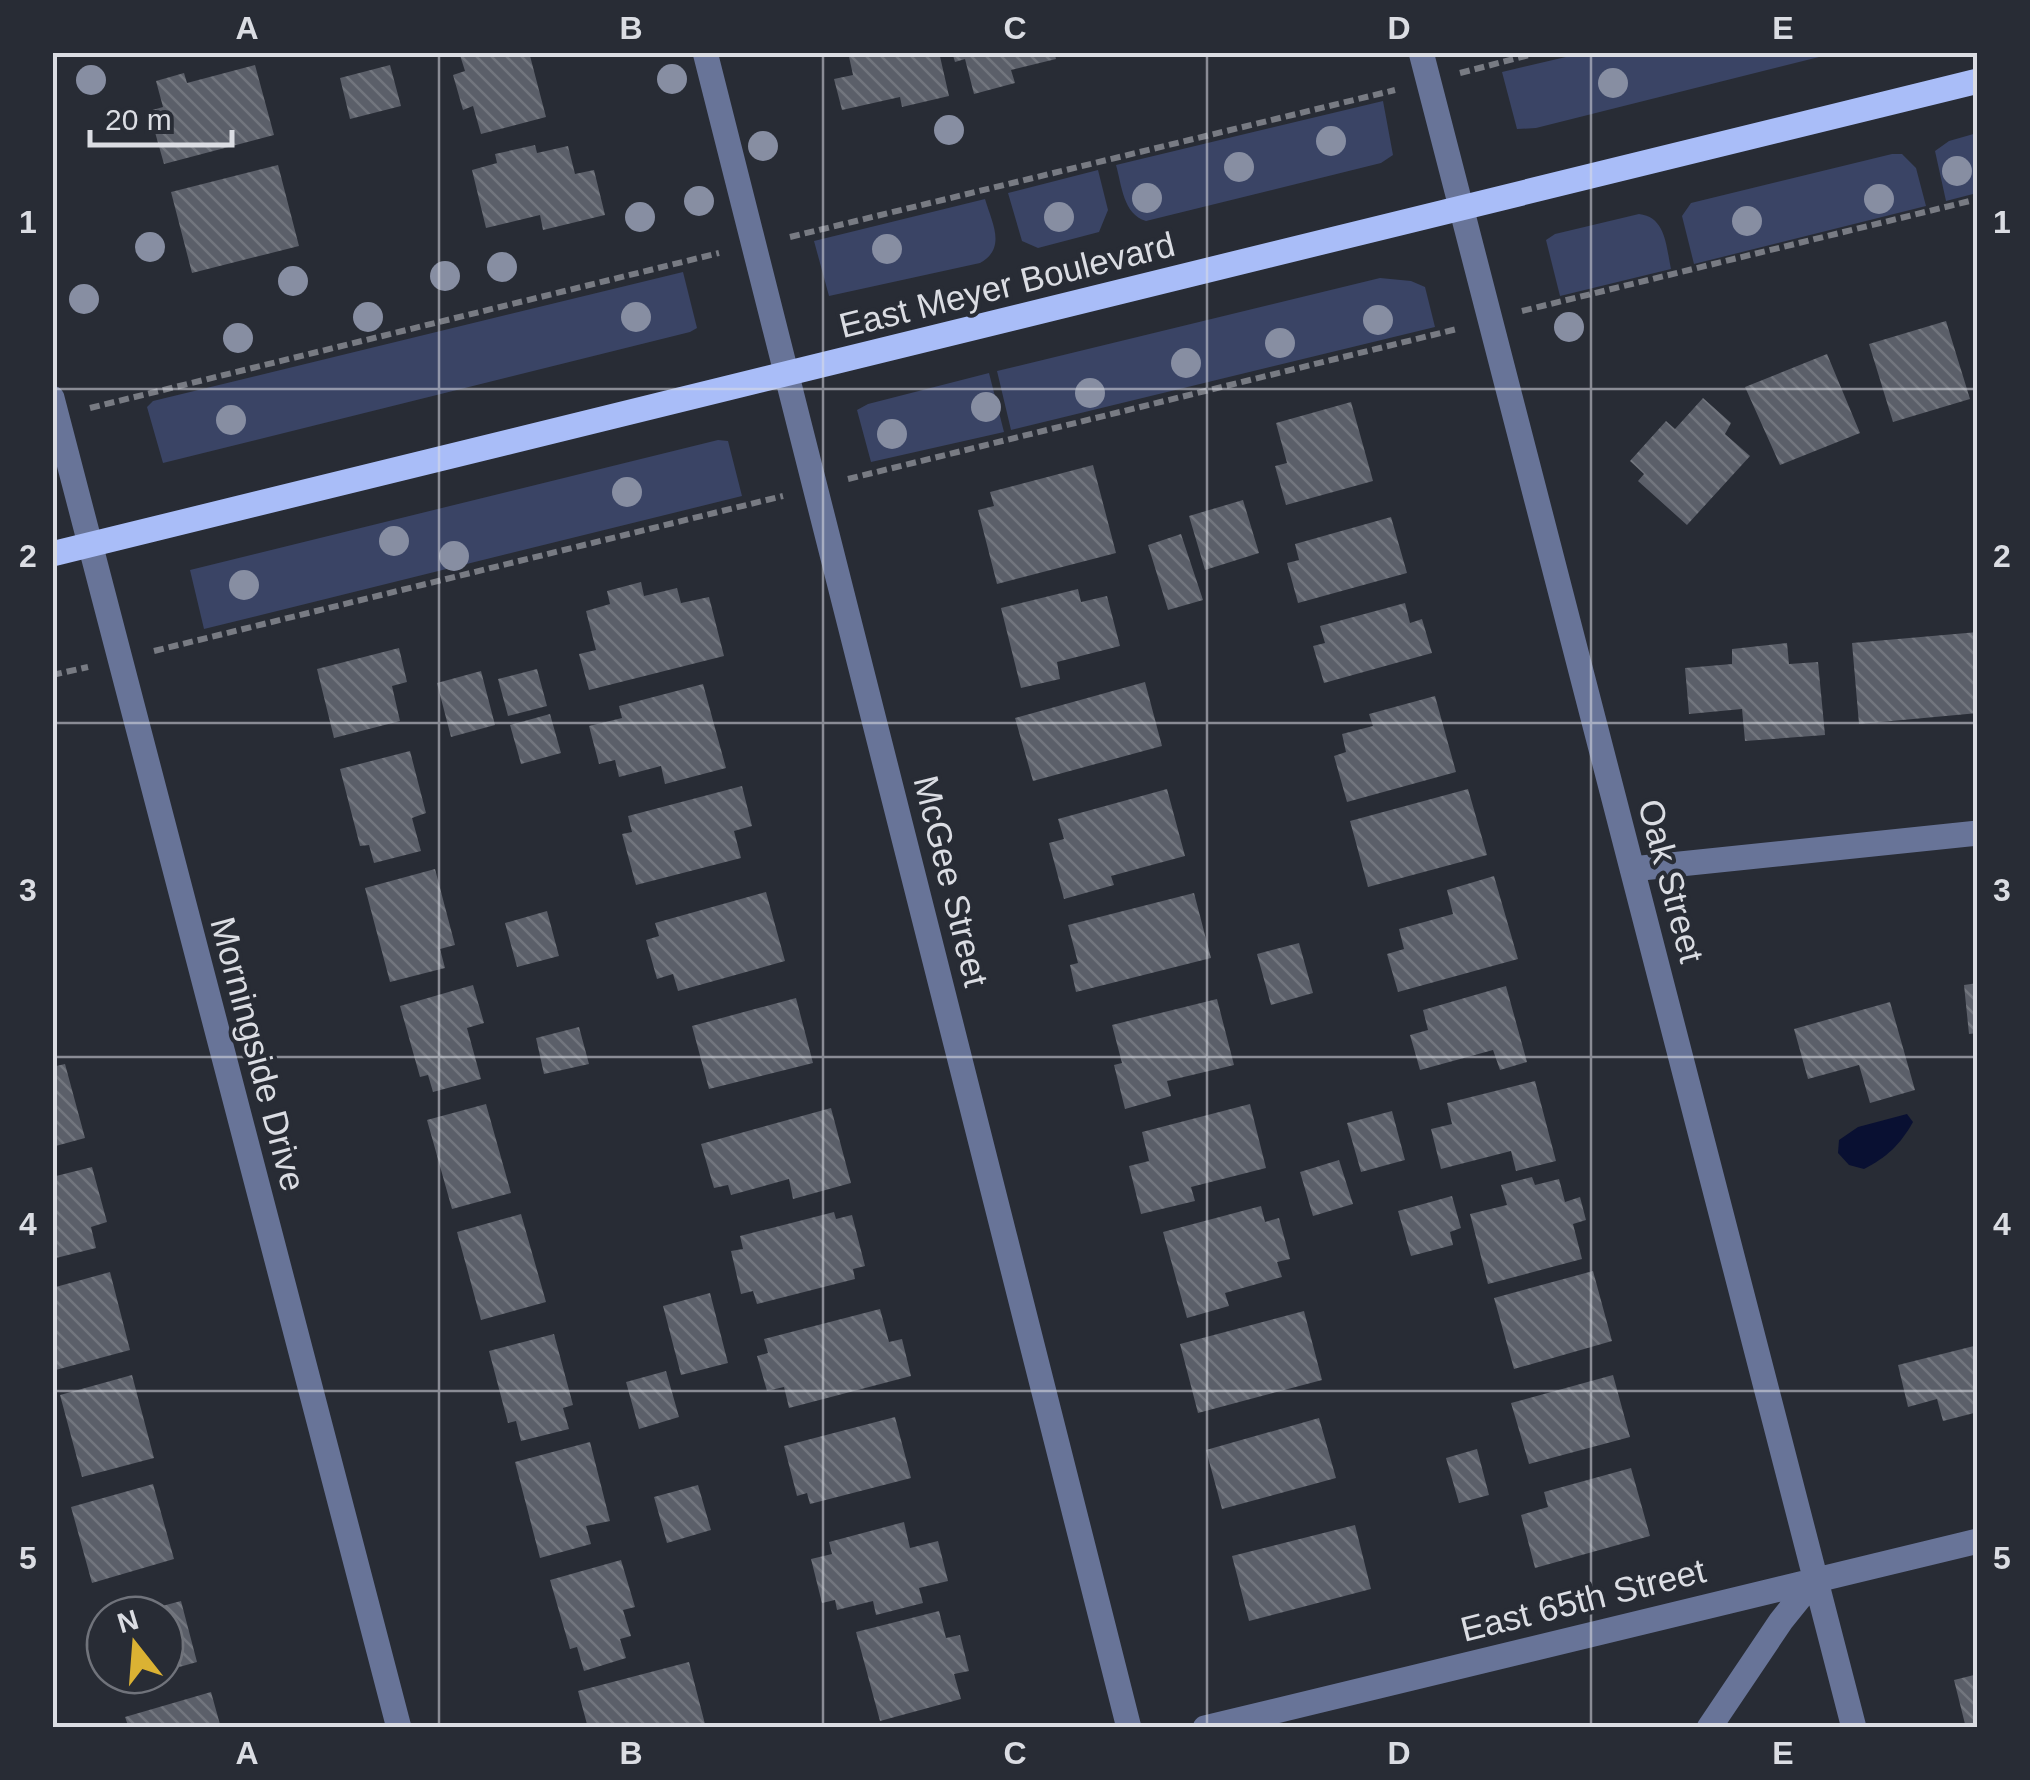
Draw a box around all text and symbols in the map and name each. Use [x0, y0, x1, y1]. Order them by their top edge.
text: A [235, 10, 259, 46]
text: B [619, 10, 643, 46]
text: C [1003, 10, 1027, 46]
text: D [1387, 10, 1411, 46]
text: E [1772, 10, 1794, 46]
scale bar [90, 85, 232, 147]
text: 20 m [105, 103, 172, 136]
text: 1 [19, 204, 37, 240]
text: 1 [1993, 204, 2011, 240]
street label: East Meyer Boulevard [835, 224, 1179, 345]
text: 2 [19, 538, 37, 574]
text: 2 [1993, 538, 2011, 574]
street label: McGee Street [906, 771, 997, 991]
street label: Oak Street [1631, 795, 1712, 967]
text: 3 [19, 872, 37, 908]
text: 3 [1993, 872, 2011, 908]
street label: Morningside Drive [203, 913, 314, 1195]
text: 4 [19, 1206, 37, 1242]
text: 4 [1993, 1206, 2011, 1242]
text: 5 [19, 1540, 37, 1576]
text: 5 [1993, 1540, 2011, 1576]
street label: East 65th Street [1456, 1550, 1710, 1649]
north arrow [85, 1595, 185, 1695]
text: N [114, 1604, 142, 1639]
text: A [235, 1735, 259, 1771]
text: B [619, 1735, 643, 1771]
text: C [1003, 1735, 1027, 1771]
text: D [1387, 1735, 1411, 1771]
text: E [1772, 1735, 1794, 1771]

